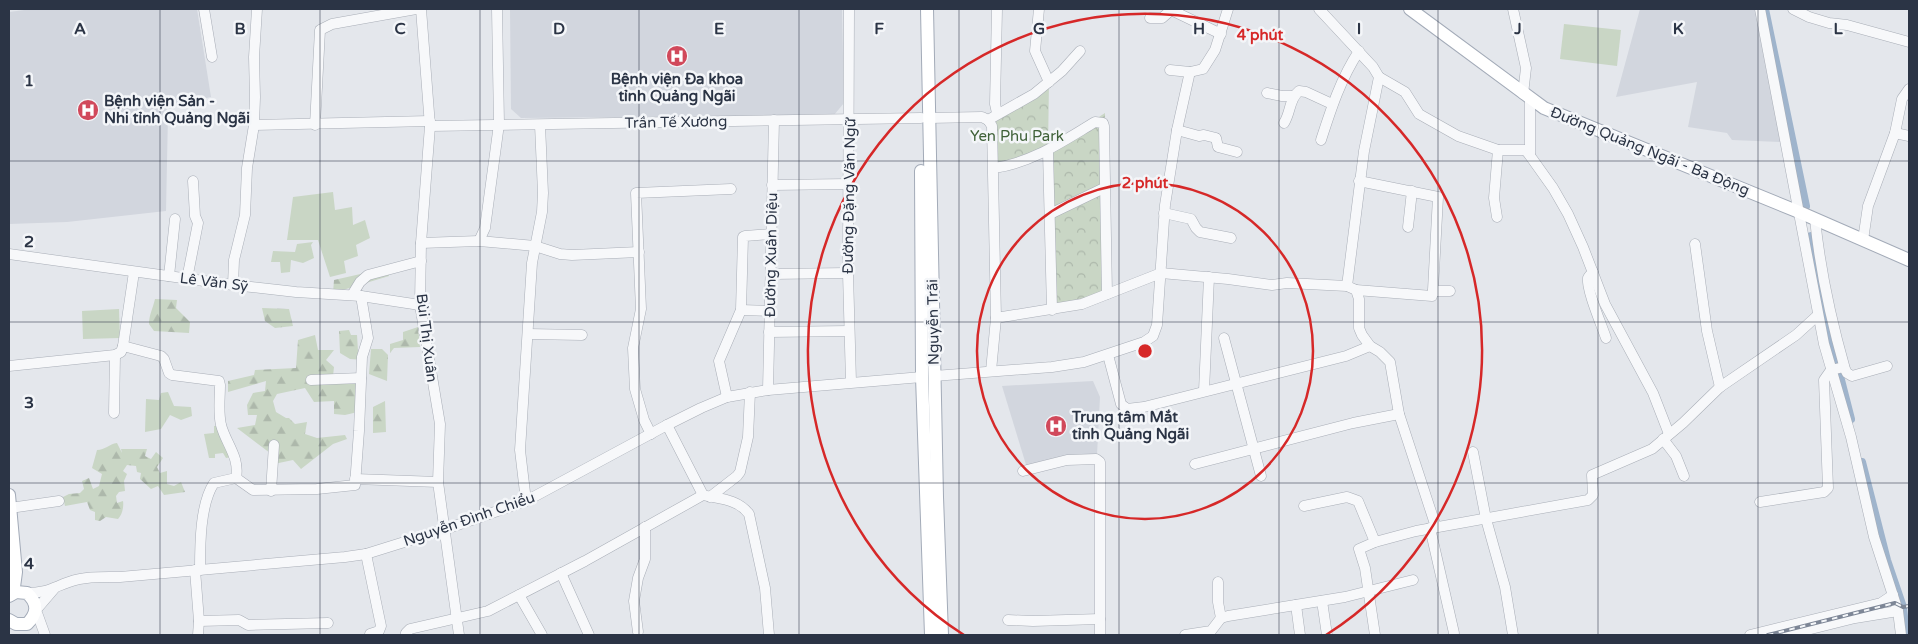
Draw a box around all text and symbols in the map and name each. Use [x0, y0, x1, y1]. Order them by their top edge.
text: A [74, 19, 86, 39]
text: B [234, 19, 246, 39]
text: C [394, 19, 406, 39]
text: D [553, 19, 565, 39]
text: E [714, 19, 724, 39]
text: F [874, 19, 884, 39]
text: G [1033, 19, 1045, 39]
text: H [1193, 19, 1205, 39]
text: I [1357, 19, 1361, 39]
text: J [1513, 19, 1522, 39]
text: K [1673, 19, 1684, 39]
text: L [1833, 19, 1843, 39]
text: 4 phút [1237, 26, 1284, 45]
hospital icon: Bệnh viện Đa khoa tỉnh Quảng Ngãi [665, 44, 689, 68]
place label: Bệnh viện Đa khoa tỉnh Quảng Ngãi [611, 70, 743, 106]
text: 1 [24, 71, 34, 91]
place label: Bệnh viện Sản - Nhi tỉnh Quảng Ngãi [104, 92, 250, 128]
hospital icon: Bệnh viện Sản - Nhi tỉnh Quảng Ngãi [76, 98, 100, 122]
street label: Đường Quảng Ngãi - Ba Động [1548, 103, 1752, 199]
street label: Trần Tế Xương [625, 112, 727, 132]
street label: Đường Đặng Văn Ngữ [839, 116, 859, 274]
park label: Yen Phu Park [970, 127, 1064, 145]
text: 2 phút [1122, 174, 1169, 193]
street label: Đường Xuân Diệu [761, 192, 781, 318]
text: 2 [24, 232, 34, 252]
street label: Lê Văn Sỹ [179, 269, 249, 295]
street label: Nguyễn Trãi [923, 279, 943, 365]
street label: Bùi Thị Xuân [413, 293, 441, 383]
centre of rings [1136, 342, 1154, 360]
text: 3 [24, 393, 34, 413]
place label: Trung tâm Mắt tỉnh Quảng Ngãi [1071, 408, 1189, 444]
hospital icon: Trung tâm Mắt tỉnh Quảng Ngãi [1044, 414, 1068, 438]
street label: Nguyễn Đình Chiểu [401, 488, 537, 550]
text: 4 [24, 554, 34, 574]

